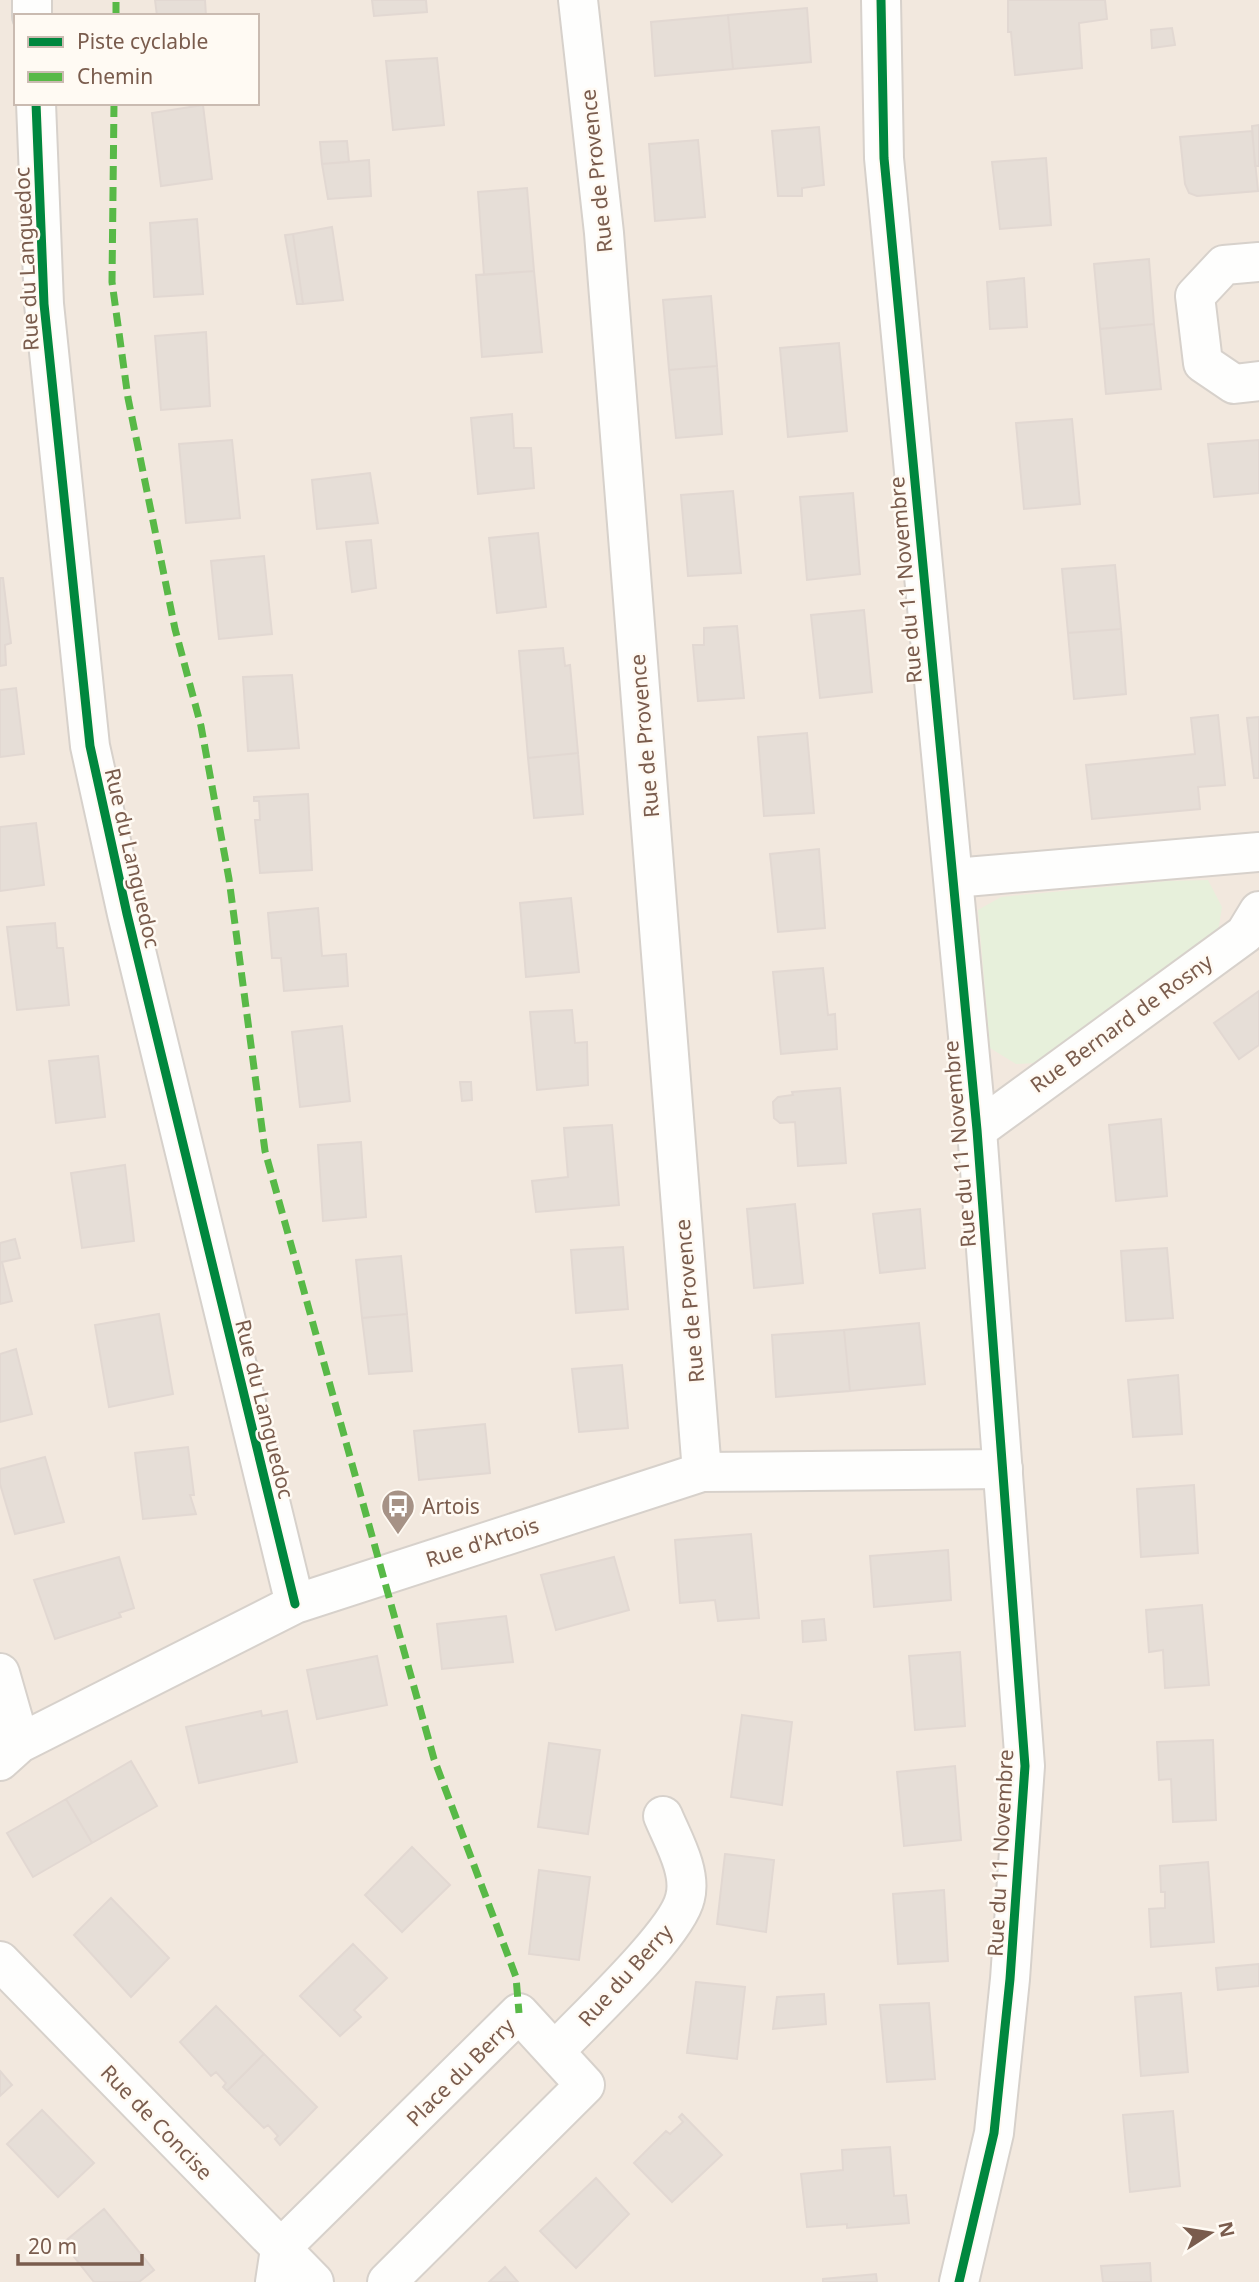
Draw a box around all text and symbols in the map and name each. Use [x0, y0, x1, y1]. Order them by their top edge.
legend [14, 14, 259, 105]
text: Piste cyclable [77, 27, 208, 55]
text: Chemin [77, 62, 153, 90]
street label: Rue de Provence [573, 88, 619, 254]
street label: Rue du Languedoc [7, 166, 45, 352]
street label: Rue du 11 Novembre [882, 475, 928, 685]
street label: Rue de Provence [623, 653, 665, 819]
street label: Rue du Languedoc [99, 765, 167, 951]
street label: Rue Bernard de Rosny [1024, 947, 1218, 1099]
street label: Rue du 11 Novembre [936, 1039, 982, 1249]
street label: Rue de Provence [668, 1218, 710, 1384]
street label: Rue du Languedoc [229, 1316, 301, 1502]
bus stop icon: Artois [379, 1487, 417, 1536]
place label: Artois [422, 1492, 480, 1520]
street label: Rue d'Artois [422, 1511, 542, 1573]
street label: Rue du 11 Novembre [981, 1749, 1019, 1957]
street label: Rue du Berry [572, 1918, 679, 2032]
street label: Place du Berry [400, 2012, 520, 2132]
street label: Rue de Concise [95, 2058, 219, 2186]
north arrow [1175, 2198, 1245, 2268]
text: N [1212, 2219, 1241, 2240]
scale bar [18, 2222, 142, 2266]
text: 20 m [28, 2232, 77, 2260]

